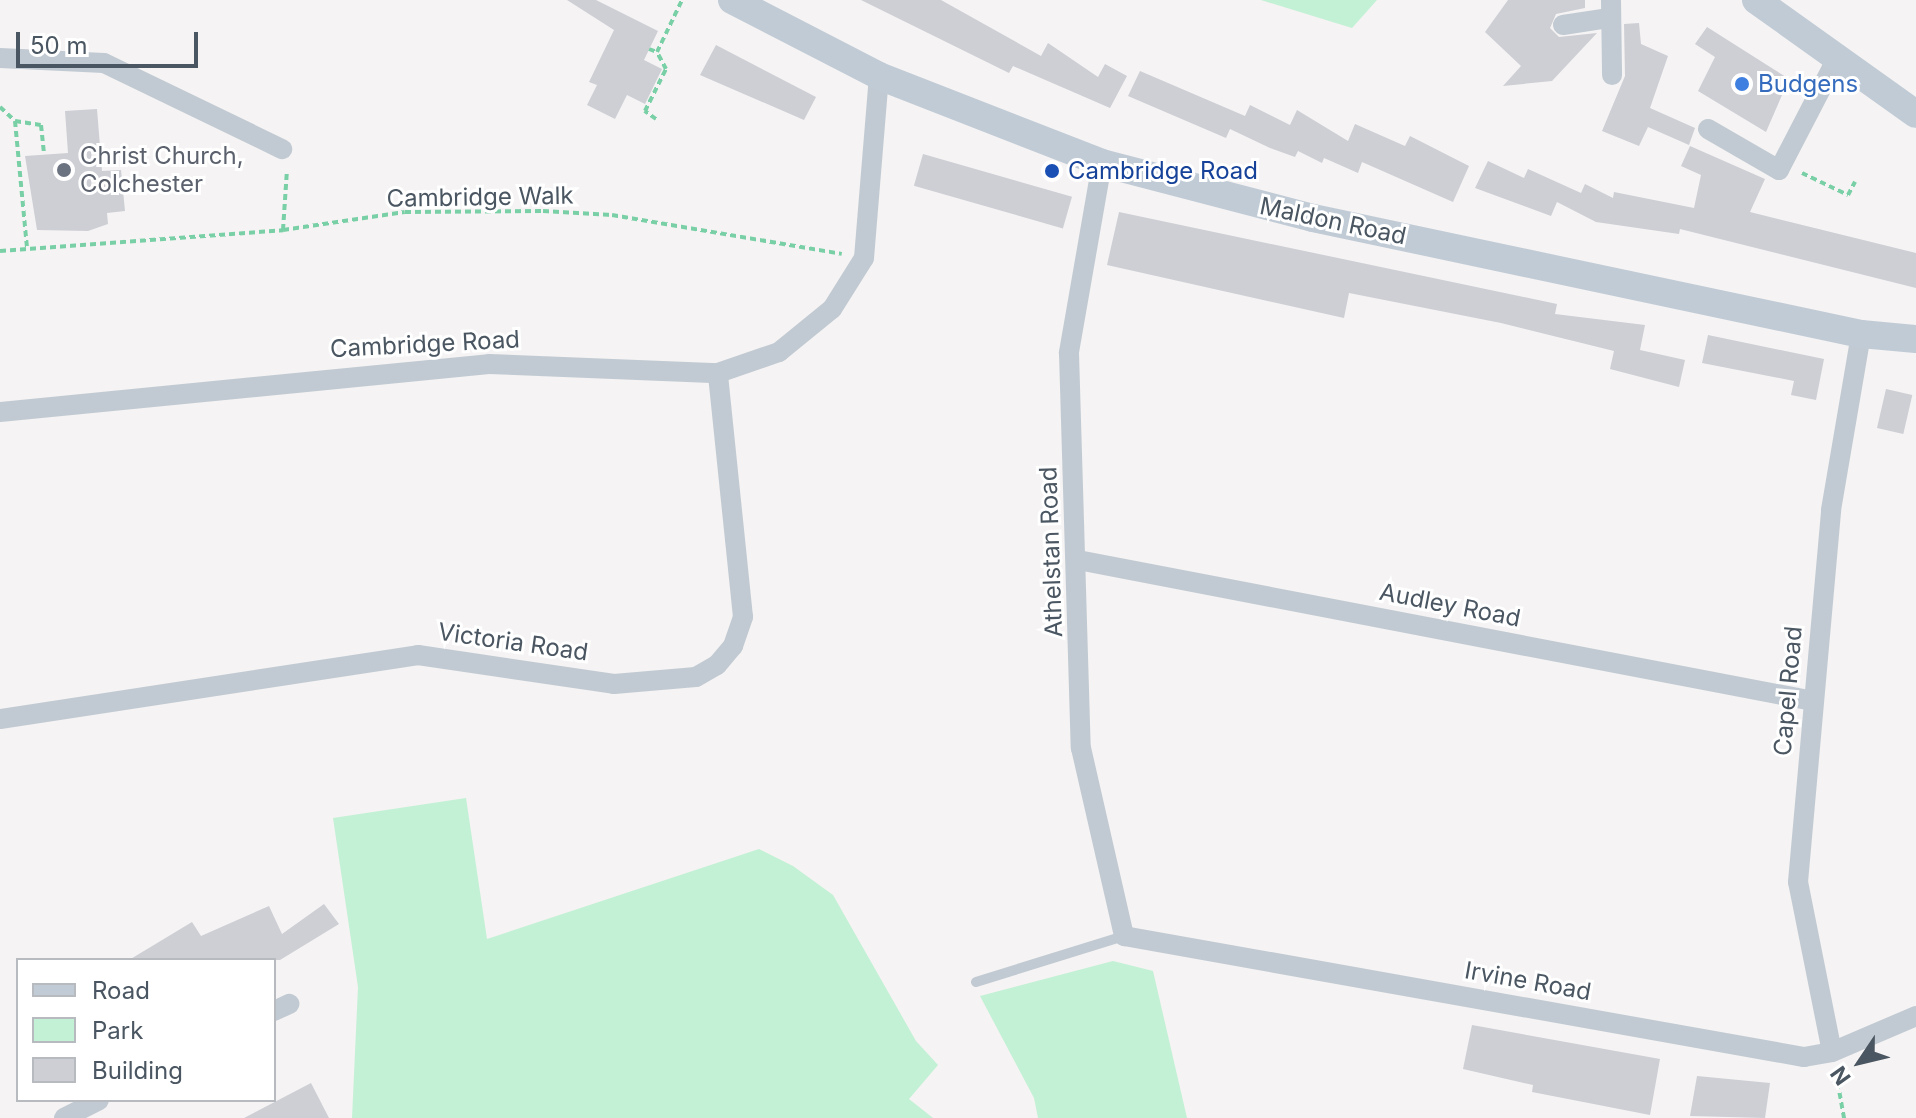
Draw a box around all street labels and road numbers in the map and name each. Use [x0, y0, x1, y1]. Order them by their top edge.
street label: Cambridge Walk [386, 181, 574, 213]
street label: Maldon Road [1257, 191, 1409, 251]
street label: Cambridge Road [329, 325, 521, 363]
street label: Athelstan Road [1034, 466, 1068, 638]
street label: Audley Road [1377, 577, 1523, 633]
street label: Victoria Road [436, 617, 590, 667]
street label: Capel Road [1768, 625, 1808, 757]
street label: Irvine Road [1462, 956, 1594, 1006]

